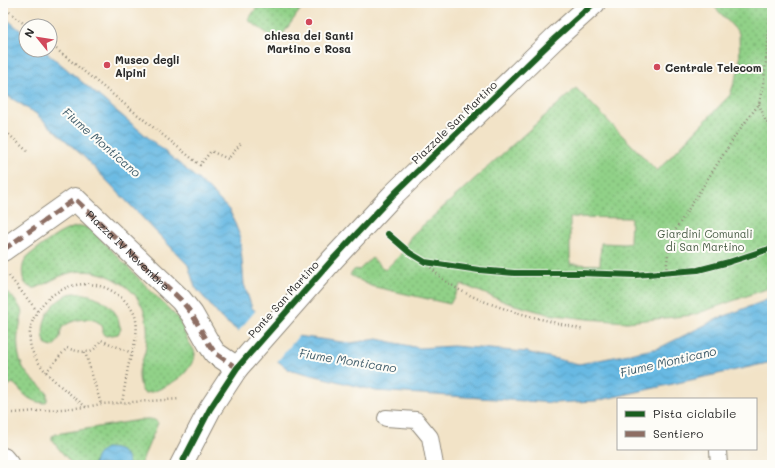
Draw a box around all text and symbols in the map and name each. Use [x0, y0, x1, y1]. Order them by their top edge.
marker: chiesa dei Santi Martino e Rosa [304, 17, 314, 27]
north arrow [18, 18, 58, 58]
text: N [20, 25, 37, 40]
place label: chiesa dei Santi Martino e Rosa [264, 28, 354, 56]
place label: Museo degli Alpini [115, 52, 180, 80]
marker: Museo degli Alpini [102, 60, 112, 70]
place label: Centrale Telecom [665, 60, 762, 75]
marker: Centrale Telecom [652, 62, 662, 72]
street label: Piazzale San Martino [408, 77, 500, 167]
water label: Fiume Monticano [60, 104, 144, 180]
street label: Piazza IV Novembre [83, 206, 174, 294]
park label: Giardini Comunali di San Martino [657, 226, 753, 254]
street label: Ponte San Martino [244, 257, 322, 341]
water label: Fiume Monticano [618, 342, 718, 380]
water label: Fiume Monticano [298, 344, 398, 376]
legend [617, 398, 757, 450]
text: Pista ciclabile [653, 405, 736, 421]
text: Sentiero [653, 425, 703, 441]

